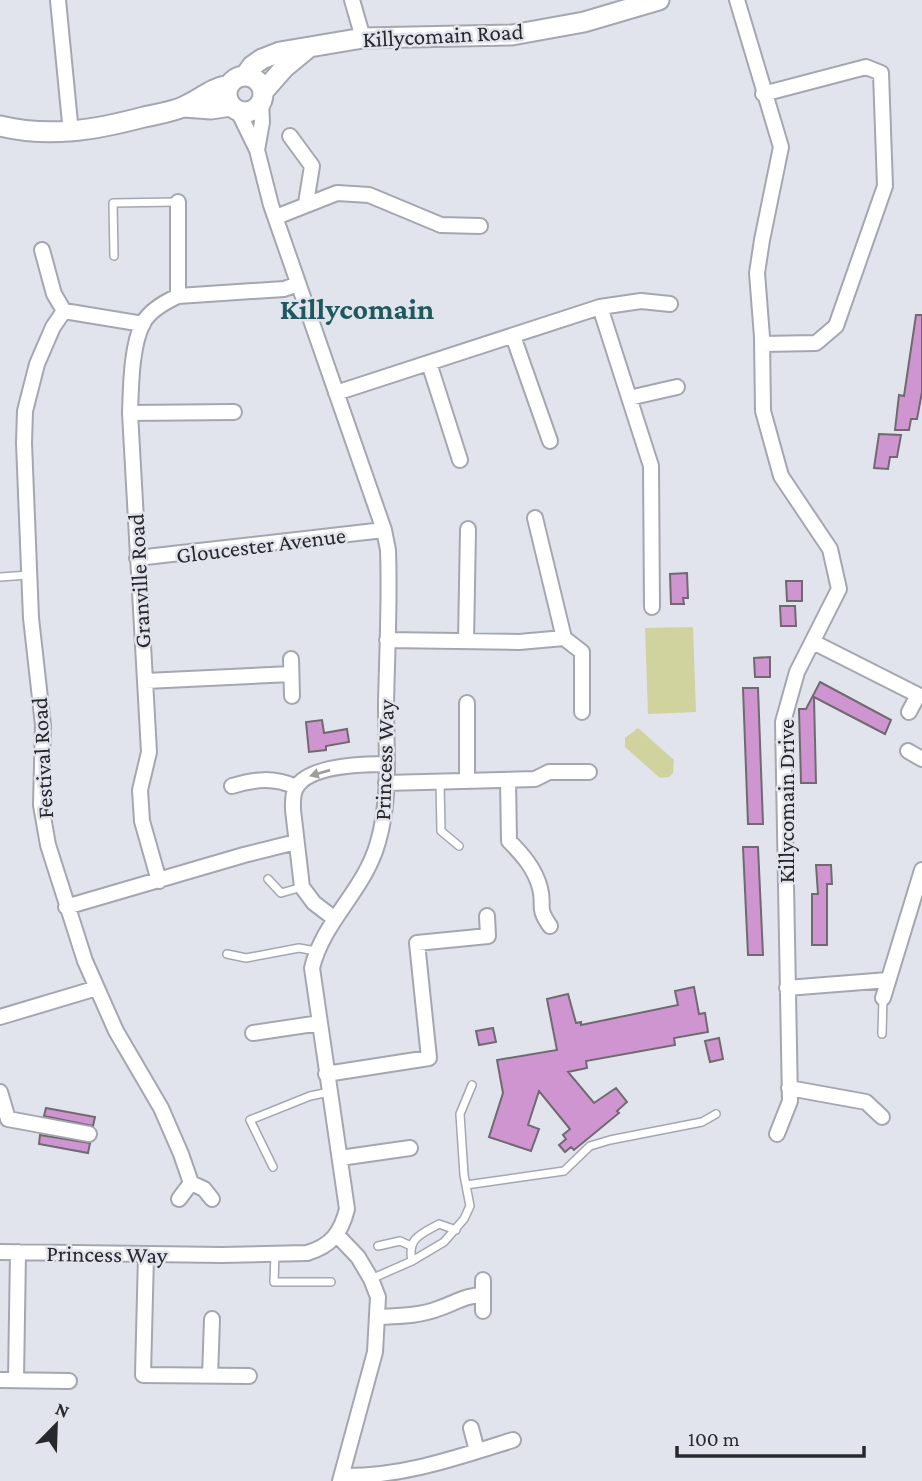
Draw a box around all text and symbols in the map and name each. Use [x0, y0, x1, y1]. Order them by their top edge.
street label: Killycomain Road [362, 18, 524, 52]
district label: Killycomain [280, 292, 434, 325]
street label: Granville Road [122, 513, 156, 649]
street label: Gloucester Avenue [175, 522, 347, 568]
street label: Festival Road [26, 697, 58, 819]
street label: Princess Way [369, 699, 399, 821]
street label: Killycomain Drive [773, 719, 799, 883]
one-way arrow [308, 768, 330, 779]
street label: Princess Way [46, 1240, 168, 1268]
north arrow [21, 1390, 91, 1460]
text: N [52, 1398, 73, 1422]
scale bar [677, 1414, 864, 1458]
text: 100 m [688, 1427, 740, 1451]

